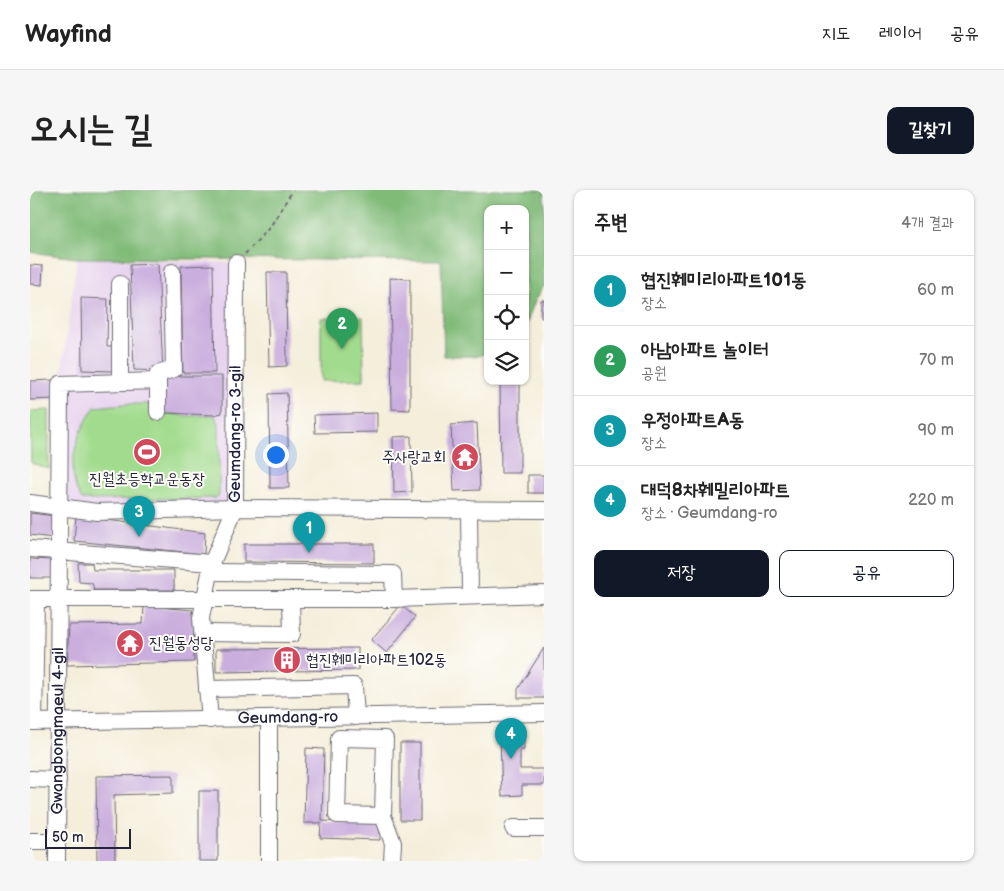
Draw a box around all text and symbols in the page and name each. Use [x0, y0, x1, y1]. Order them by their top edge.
text: Wayfind [25, 20, 112, 49]
text: 지도 [822, 23, 851, 44]
text: 레이어 [879, 23, 922, 44]
text: 공유 [950, 23, 979, 44]
button: 길찾기 [887, 107, 974, 154]
text: 오시는 길 [30, 108, 152, 151]
map controls [484, 205, 529, 385]
button: + [484, 205, 529, 250]
text: 주변 [594, 210, 628, 235]
text: 4개 결과 [901, 214, 954, 233]
button: − [484, 250, 529, 295]
text: 협진훼미리아파트101동 [641, 269, 806, 292]
text: 1 [607, 281, 613, 300]
text: 60 m [917, 281, 954, 300]
text: 장소 [641, 294, 667, 313]
button: locate [484, 295, 529, 340]
pin: 2 [326, 308, 358, 349]
text: 아남아파트 놀이터 [641, 339, 768, 362]
button: layers [484, 340, 529, 385]
text: 2 [605, 351, 615, 370]
text: 70 m [919, 351, 954, 370]
text: 공원 [641, 364, 667, 383]
street label: Geumdang-ro 3-gil [226, 365, 245, 503]
text: 우정아파트A동 [641, 409, 744, 432]
text: 3 [605, 421, 615, 440]
text: 90 m [918, 421, 954, 440]
text: 장소 [641, 434, 667, 453]
sports icon: 진월초등학교운동장 [132, 437, 162, 467]
your location [263, 442, 289, 468]
temple icon: 주사랑교회 [450, 442, 480, 472]
place label: 주사랑교회 [382, 448, 446, 467]
place label: 진월초등학교운동장 [89, 470, 205, 489]
text: 대덕8차훼밀리아파트 [641, 479, 790, 502]
text: 4 [605, 491, 615, 510]
text: 220 m [908, 491, 954, 510]
pin: 3 [123, 496, 155, 537]
text: 장소 · Geumdang-ro [641, 504, 778, 523]
pin: 1 [293, 512, 325, 553]
button: 저장 [594, 550, 769, 597]
button: 공유 [779, 550, 954, 597]
temple icon: 진월동성당 [115, 628, 145, 658]
place label: 진월동성당 [149, 634, 214, 653]
building icon: 협진훼미리아파트102동 [272, 645, 302, 675]
street label: Gwangbongmaeul 4-gil [48, 647, 68, 815]
place label: 협진훼미리아파트102동 [306, 651, 447, 670]
street label: Geumdang-ro [238, 707, 338, 728]
pin: 4 [495, 718, 527, 759]
scale bar [45, 826, 131, 849]
text: 50 m [52, 829, 84, 846]

